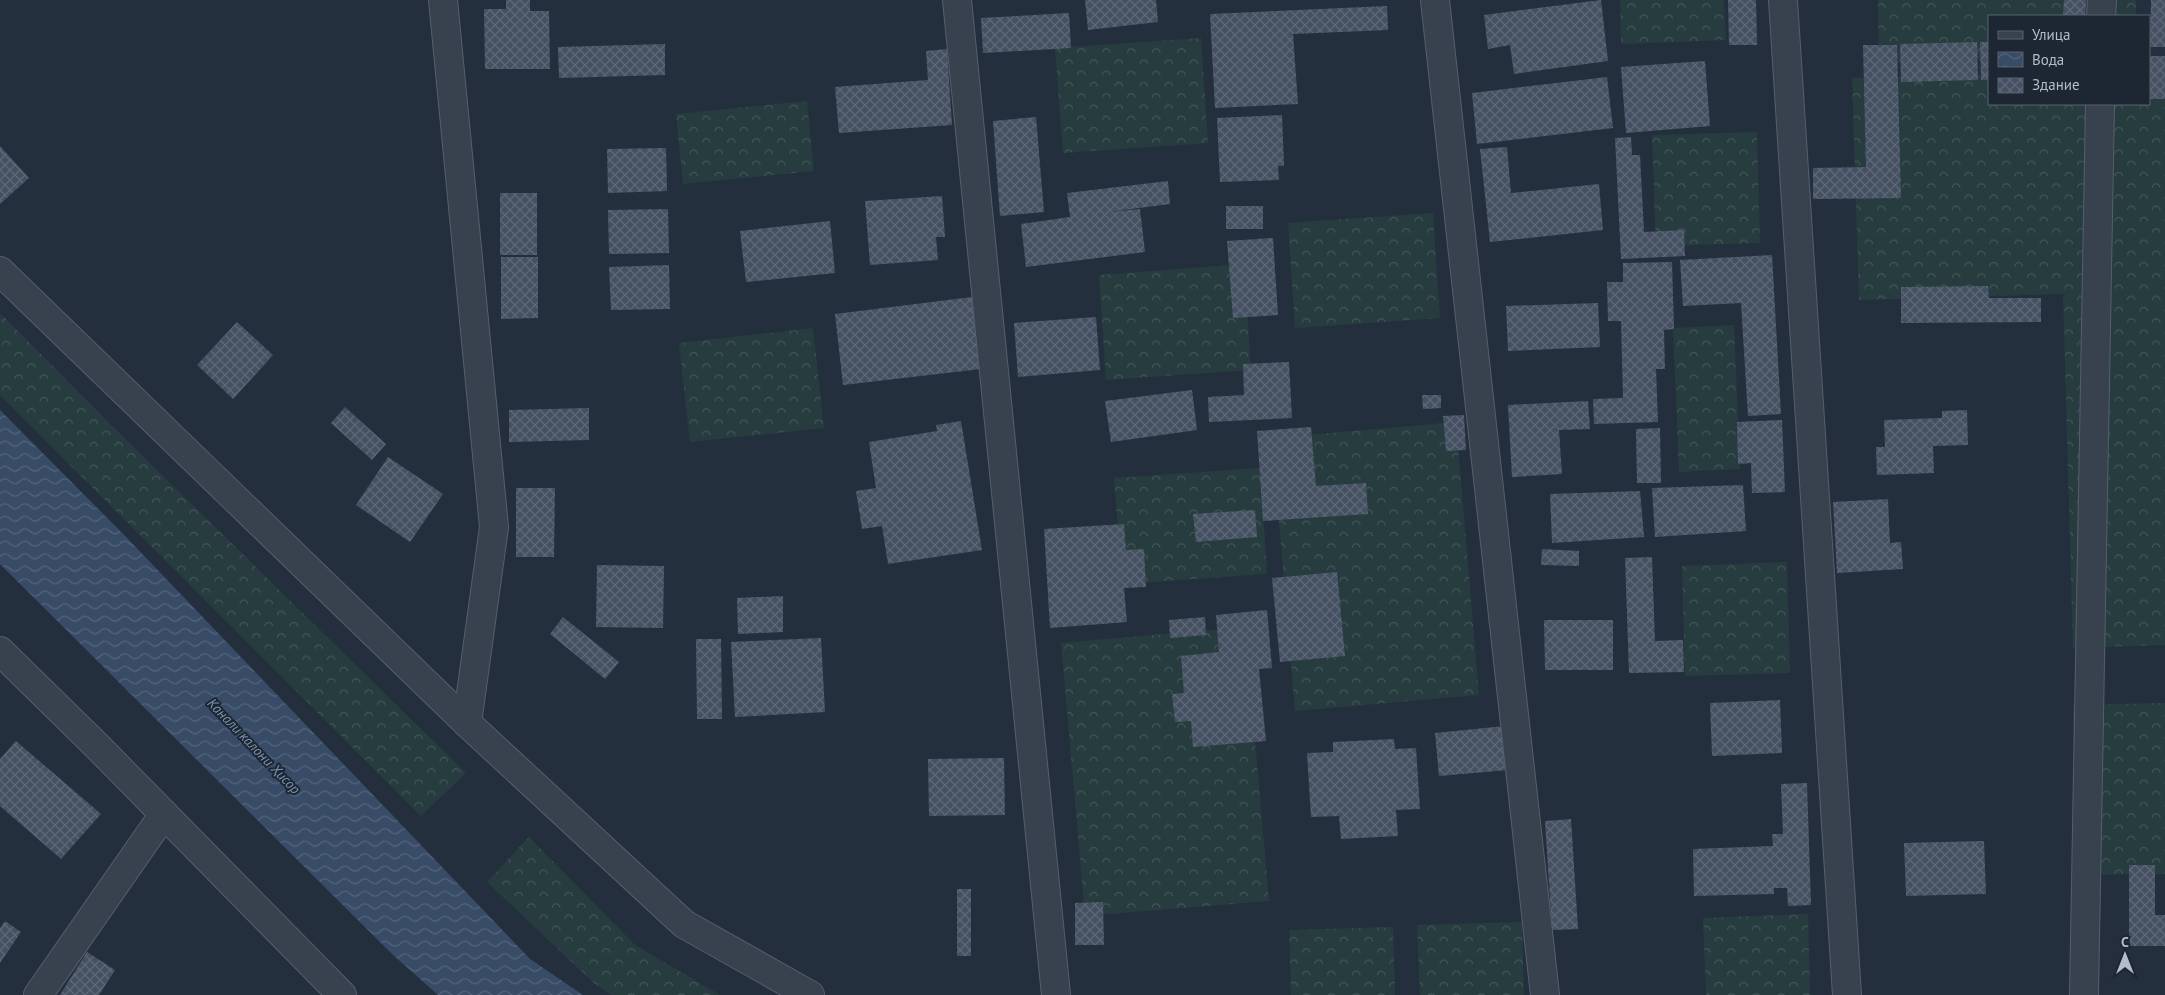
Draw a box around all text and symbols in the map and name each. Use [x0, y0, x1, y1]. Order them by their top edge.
legend [1988, 15, 2150, 105]
text: Улица [2032, 25, 2070, 44]
text: Вода [2032, 50, 2064, 69]
text: Здание [2032, 75, 2080, 94]
water label: Канали калони Ҳисор [204, 694, 304, 798]
north arrow [2100, 930, 2150, 980]
text: С [2121, 933, 2129, 951]

